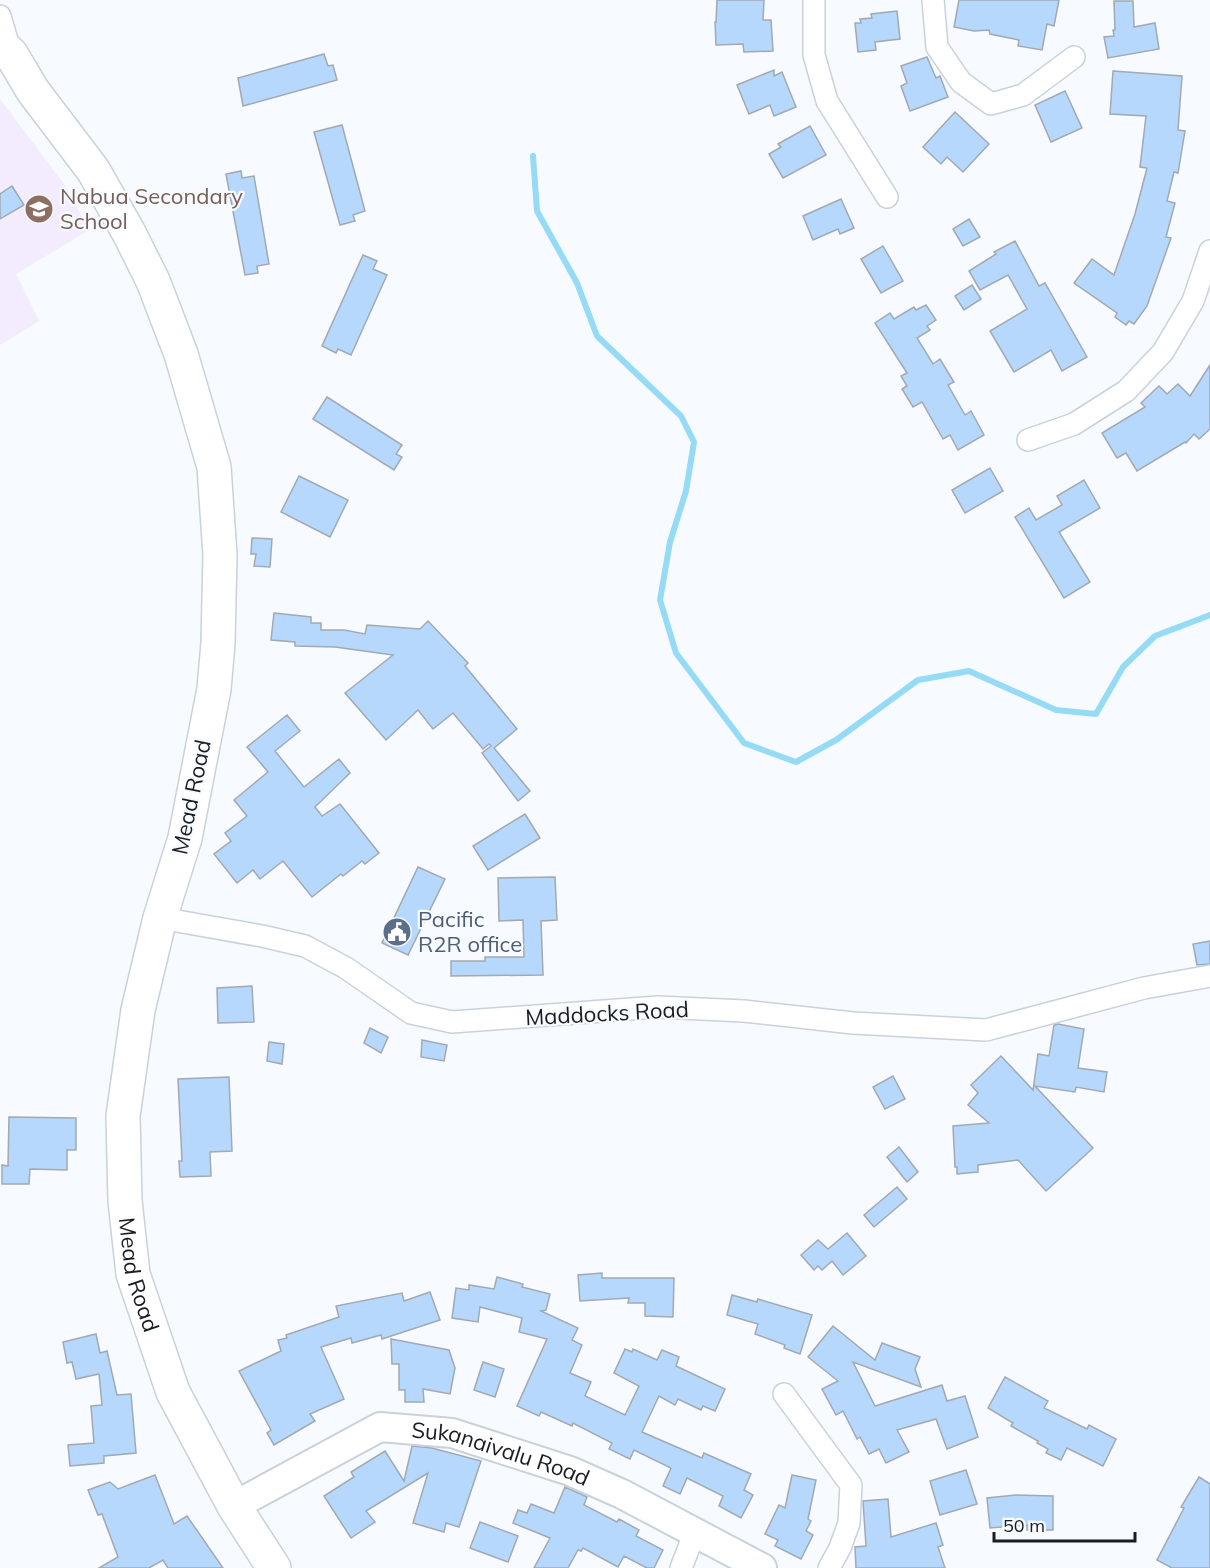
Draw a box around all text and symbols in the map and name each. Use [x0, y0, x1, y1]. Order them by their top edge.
place label: Nabua Secondary School [60, 182, 243, 235]
school or university icon: Nabua Secondary School [23, 193, 55, 225]
street label: Mead Road [165, 737, 217, 857]
place label: Pacific R2R office [418, 905, 522, 958]
public building icon: Pacific R2R office [381, 916, 413, 948]
street label: Maddocks Road [525, 995, 689, 1031]
street label: Mead Road [113, 1216, 166, 1335]
street label: Sukanaivalu Road [410, 1416, 594, 1492]
scale bar [994, 1505, 1135, 1543]
text: 50 m [1003, 1514, 1045, 1537]

